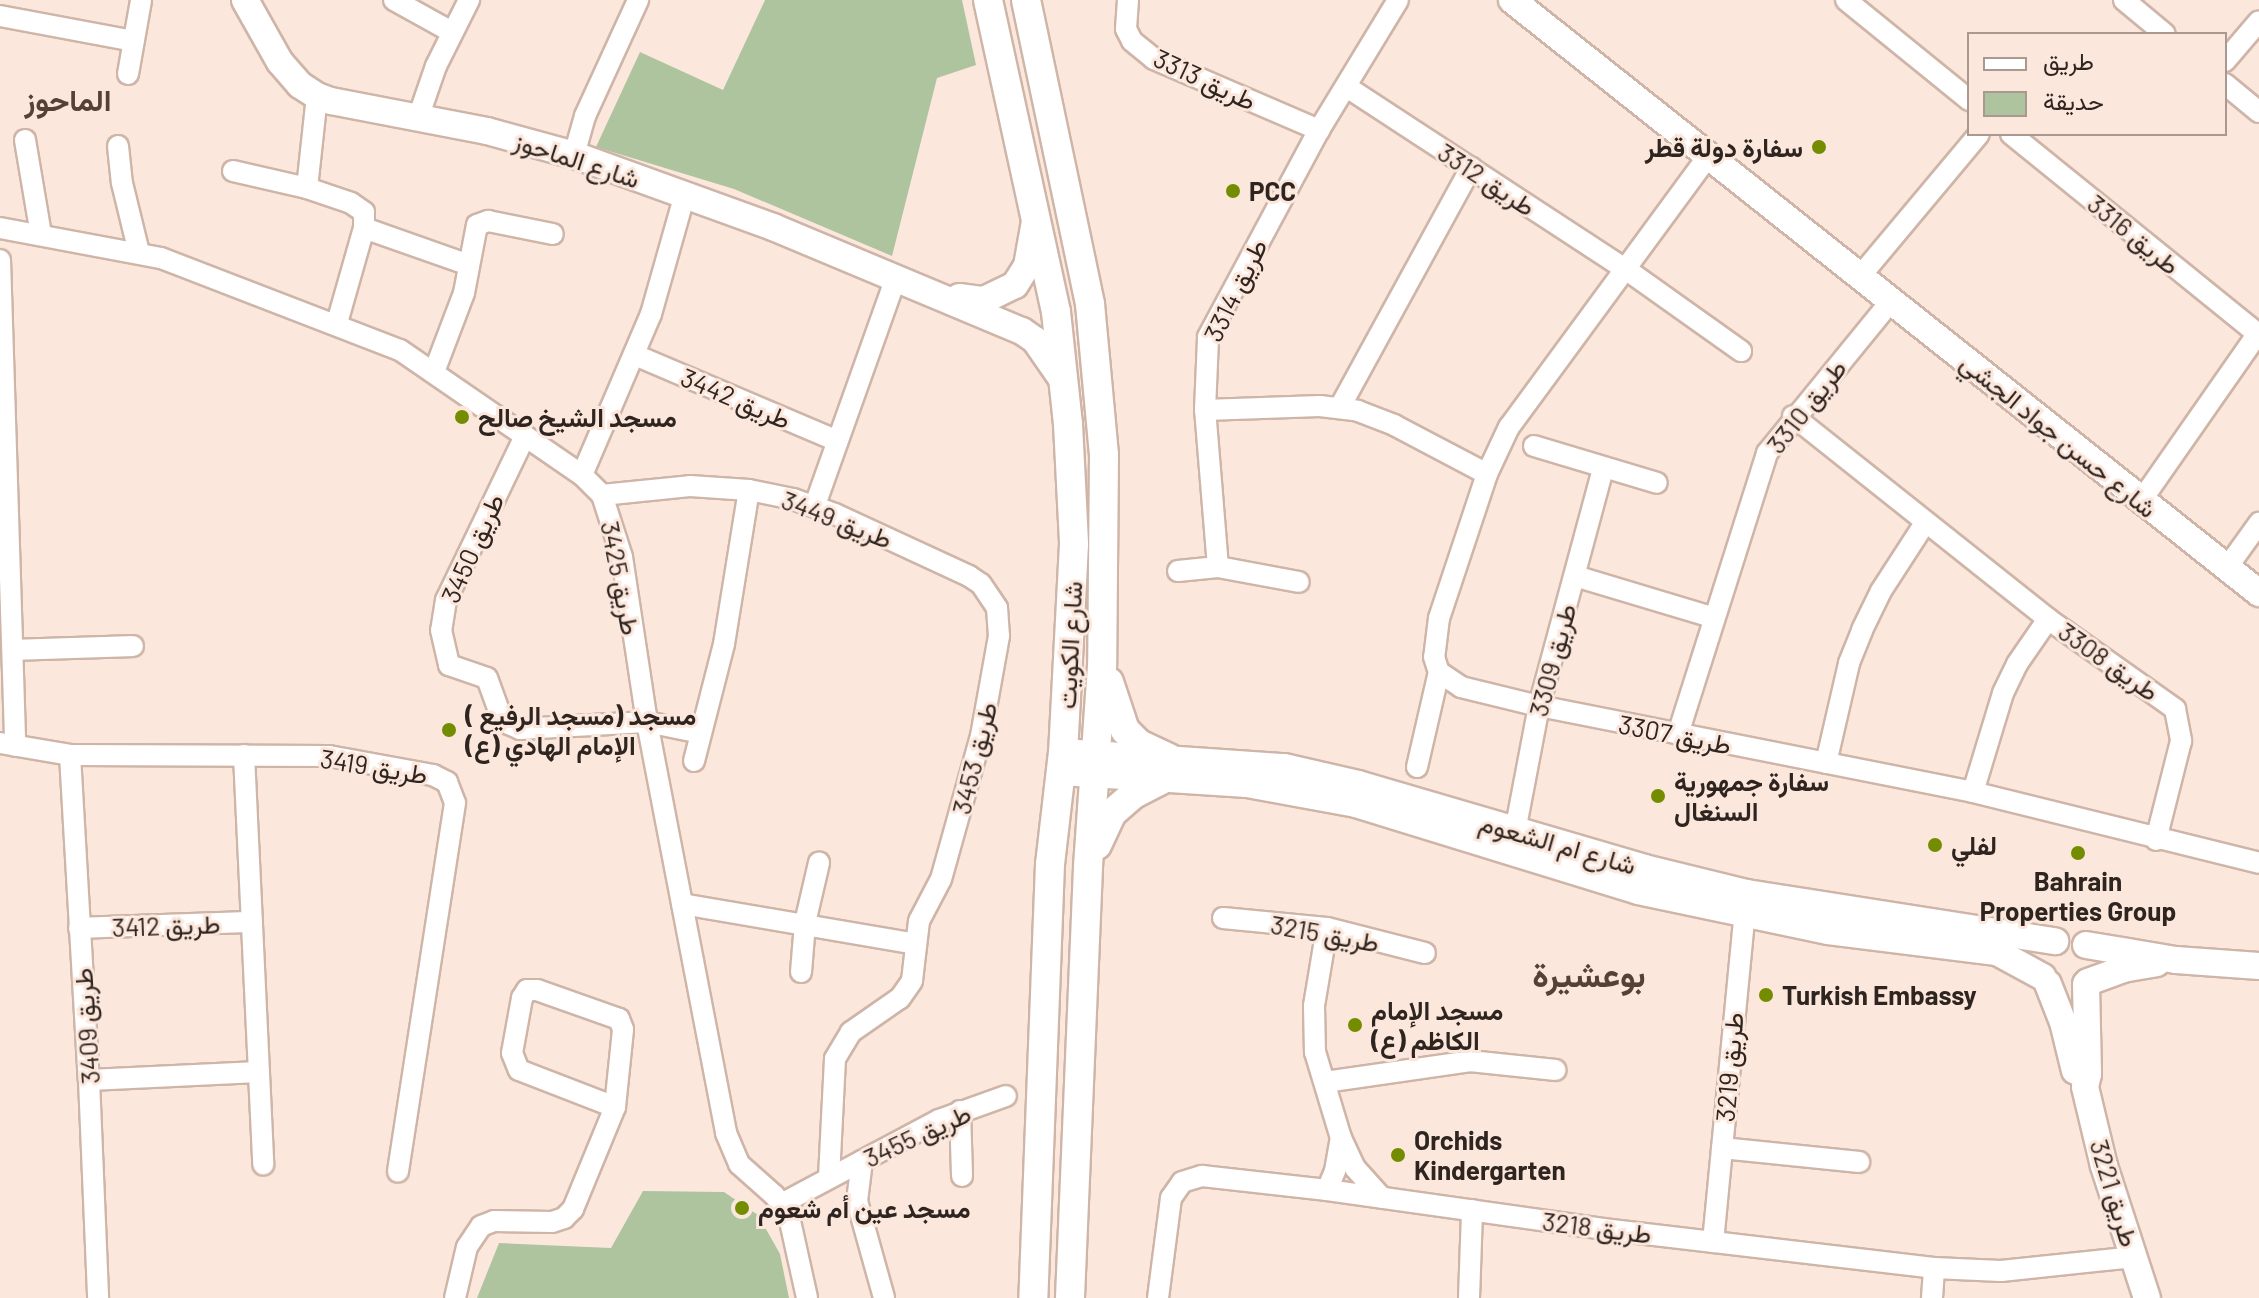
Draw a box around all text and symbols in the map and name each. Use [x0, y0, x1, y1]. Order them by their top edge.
legend [1967, 32, 2227, 136]
street label: طريق 3313 [1149, 42, 1261, 116]
text: طريق [2043, 46, 2094, 75]
district label: الماحوز [24, 81, 112, 117]
text: حديقة [2043, 86, 2104, 115]
street label: شارع الماحوز [510, 124, 644, 194]
place label: سفارة دولة قطر [1645, 131, 1803, 163]
street label: طريق 3312 [1432, 136, 1542, 222]
marker: سفارة دولة قطر [1810, 138, 1828, 156]
place label: PCC [1249, 175, 1296, 207]
marker: PCC [1224, 182, 1242, 200]
street label: طريق 3316 [2082, 187, 2186, 281]
street label: طريق 3314 [1197, 234, 1273, 346]
street label: شارع حسن جواد الجشي [1955, 346, 2163, 524]
street label: طريق 3310 [1760, 353, 1852, 459]
street label: طريق 3442 [676, 361, 796, 435]
place label: مسجد الشيخ صالح [478, 401, 677, 433]
marker: مسجد الشيخ صالح [453, 408, 471, 426]
street label: طريق 3449 [777, 484, 897, 554]
street label: طريق 3450 [434, 489, 510, 607]
street label: طريق 3425 [595, 518, 647, 638]
street label: شارع الكويت [1050, 580, 1088, 710]
street label: طريق 3309 [1522, 600, 1582, 720]
street label: طريق 3308 [2053, 615, 2165, 707]
place label: ( مسجد الرفيع) مسجد الإمام الهادي (ع) [465, 699, 696, 760]
street label: طريق 3453 [945, 699, 1003, 817]
street label: طريق 3307 [1616, 708, 1734, 760]
marker: ( مسجد الرفيع) مسجد الإمام الهادي (ع) [440, 721, 458, 739]
street label: طريق 3419 [318, 742, 430, 790]
place label: سفارة جمهورية السنغال [1674, 765, 1829, 826]
marker: سفارة جمهورية السنغال [1649, 787, 1667, 805]
street label: شارع ام الشعوم [1476, 806, 1640, 880]
place label: لفلي [1951, 829, 1997, 861]
marker: لفلي [1926, 836, 1944, 854]
marker: Bahrain Properties Group [2069, 844, 2087, 862]
place label: Bahrain Properties Group [1980, 865, 2176, 926]
street label: طريق 3412 [111, 908, 221, 942]
street label: طريق 3215 [1268, 908, 1382, 958]
district label: بوعشيرة [1532, 954, 1646, 994]
street label: طريق 3409 [66, 967, 106, 1085]
place label: Turkish Embassy [1782, 979, 1976, 1011]
marker: Turkish Embassy [1757, 986, 1775, 1004]
place label: مسجد الإمام الكاظم (ع) [1371, 994, 1503, 1056]
street label: طريق 3219 [1709, 1011, 1749, 1123]
marker: مسجد الإمام الكاظم (ع) [1346, 1016, 1364, 1034]
street label: طريق 3455 [858, 1097, 976, 1173]
place label: Orchids Kindergarten [1414, 1124, 1566, 1186]
street label: طريق 3221 [2084, 1136, 2146, 1250]
marker: Orchids Kindergarten [1389, 1146, 1407, 1164]
place label: مسجد عين أم شعوم [758, 1192, 971, 1224]
marker: مسجد عين أم شعوم [733, 1199, 751, 1217]
street label: طريق 3218 [1541, 1205, 1653, 1249]

